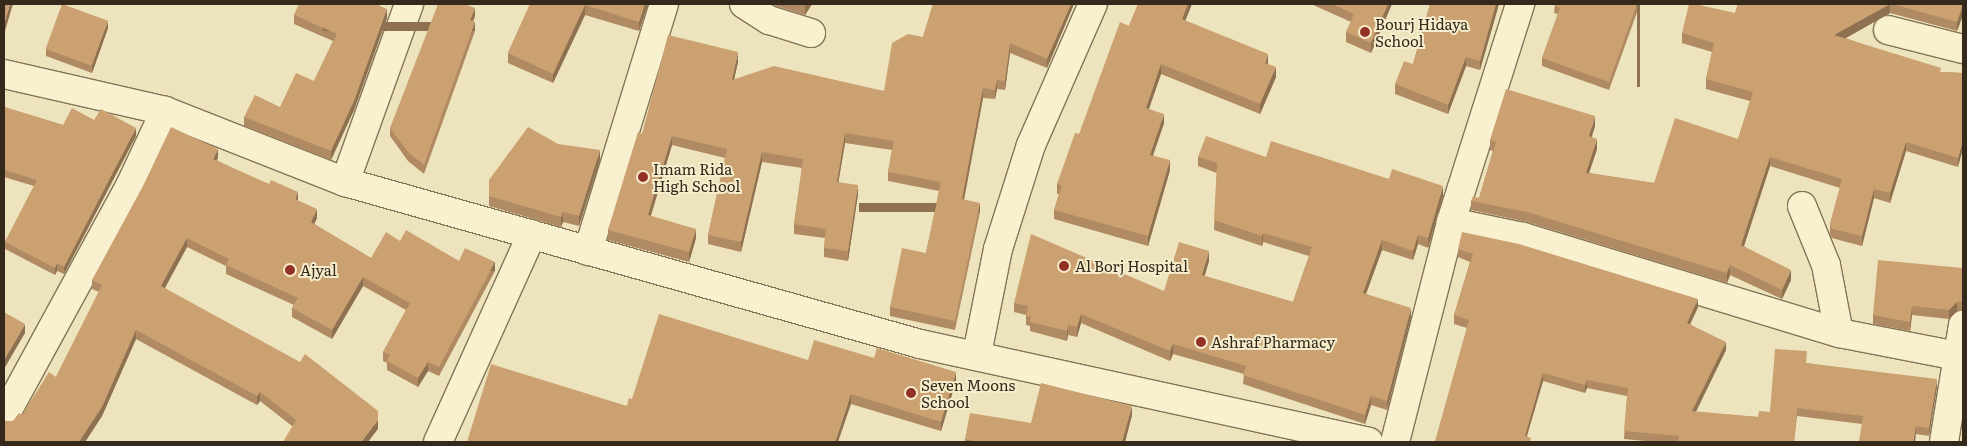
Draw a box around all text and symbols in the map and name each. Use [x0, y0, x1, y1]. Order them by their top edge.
place label: Bourj Hidaya School [1375, 14, 1468, 49]
marker: Bourj Hidaya School [1359, 26, 1371, 38]
place label: Imam Rida High School [653, 159, 740, 194]
marker: Imam Rida High School [637, 171, 649, 183]
place label: Al Borj Hospital [1075, 257, 1188, 275]
marker: Al Borj Hospital [1057, 259, 1071, 273]
place label: Ajyal [300, 261, 337, 279]
marker: Ajyal [284, 264, 296, 276]
place label: Ashraf Pharmacy [1211, 333, 1335, 351]
marker: Ashraf Pharmacy [1195, 336, 1207, 348]
place label: Seven Moons School [921, 375, 1015, 410]
marker: Seven Moons School [905, 387, 917, 399]

